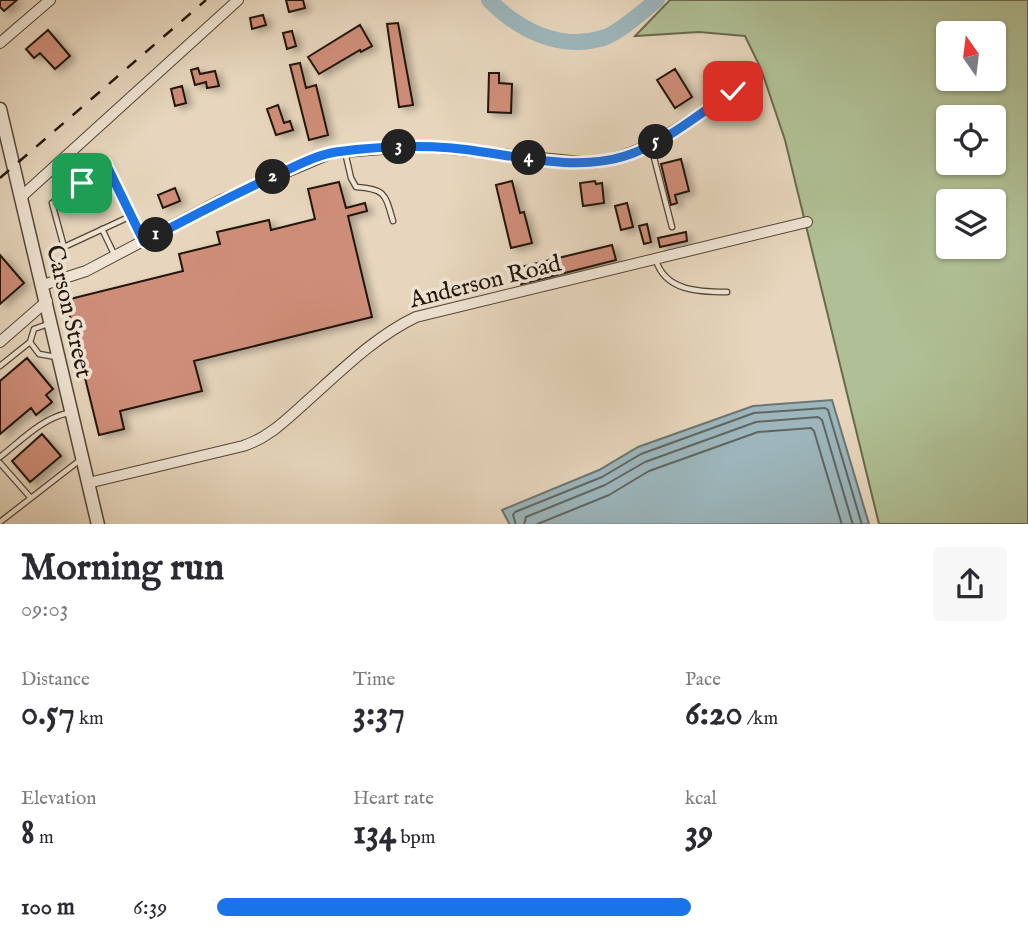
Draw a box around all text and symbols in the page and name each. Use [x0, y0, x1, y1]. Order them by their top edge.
north arrow [936, 21, 1006, 91]
map controls [936, 21, 1006, 259]
pin [703, 61, 763, 121]
icon: check [714, 72, 752, 110]
button: locate [936, 105, 1006, 175]
pin: 5 [638, 124, 674, 160]
text: 5 [652, 129, 659, 153]
pin: 3 [382, 130, 416, 164]
text: 3 [395, 134, 402, 158]
pin: 4 [512, 140, 546, 176]
text: 4 [524, 145, 533, 169]
pin [52, 153, 112, 213]
pin: 2 [256, 160, 290, 194]
icon: arrive [63, 164, 101, 202]
text: 2 [268, 164, 277, 188]
button: layers [936, 189, 1006, 259]
pin: 1 [138, 218, 174, 252]
text: 1 [152, 222, 159, 246]
street label: Carson Street [38, 242, 99, 381]
street label: Anderson Road [405, 249, 565, 317]
text: Morning run [21, 545, 224, 593]
button: share [933, 547, 1007, 621]
text: 09:03 [21, 595, 68, 624]
text: Distance [21, 668, 90, 692]
text: Time [353, 668, 395, 692]
text: Pace [685, 668, 721, 692]
text: 0.57 [21, 692, 75, 737]
text: 3:37 [353, 692, 405, 737]
text: 6:20 [685, 692, 743, 737]
text: km [75, 707, 104, 731]
text: /km [743, 707, 778, 731]
text: Elevation [21, 787, 96, 811]
text: Heart rate [353, 787, 434, 811]
text: kcal [685, 787, 717, 811]
text: 8 [21, 811, 35, 856]
text: 134 [353, 811, 396, 856]
text: 39 [685, 811, 713, 856]
text: m [35, 826, 54, 850]
text: bpm [396, 826, 436, 850]
text: 100 m [21, 893, 75, 922]
text: 6:39 [133, 893, 167, 922]

